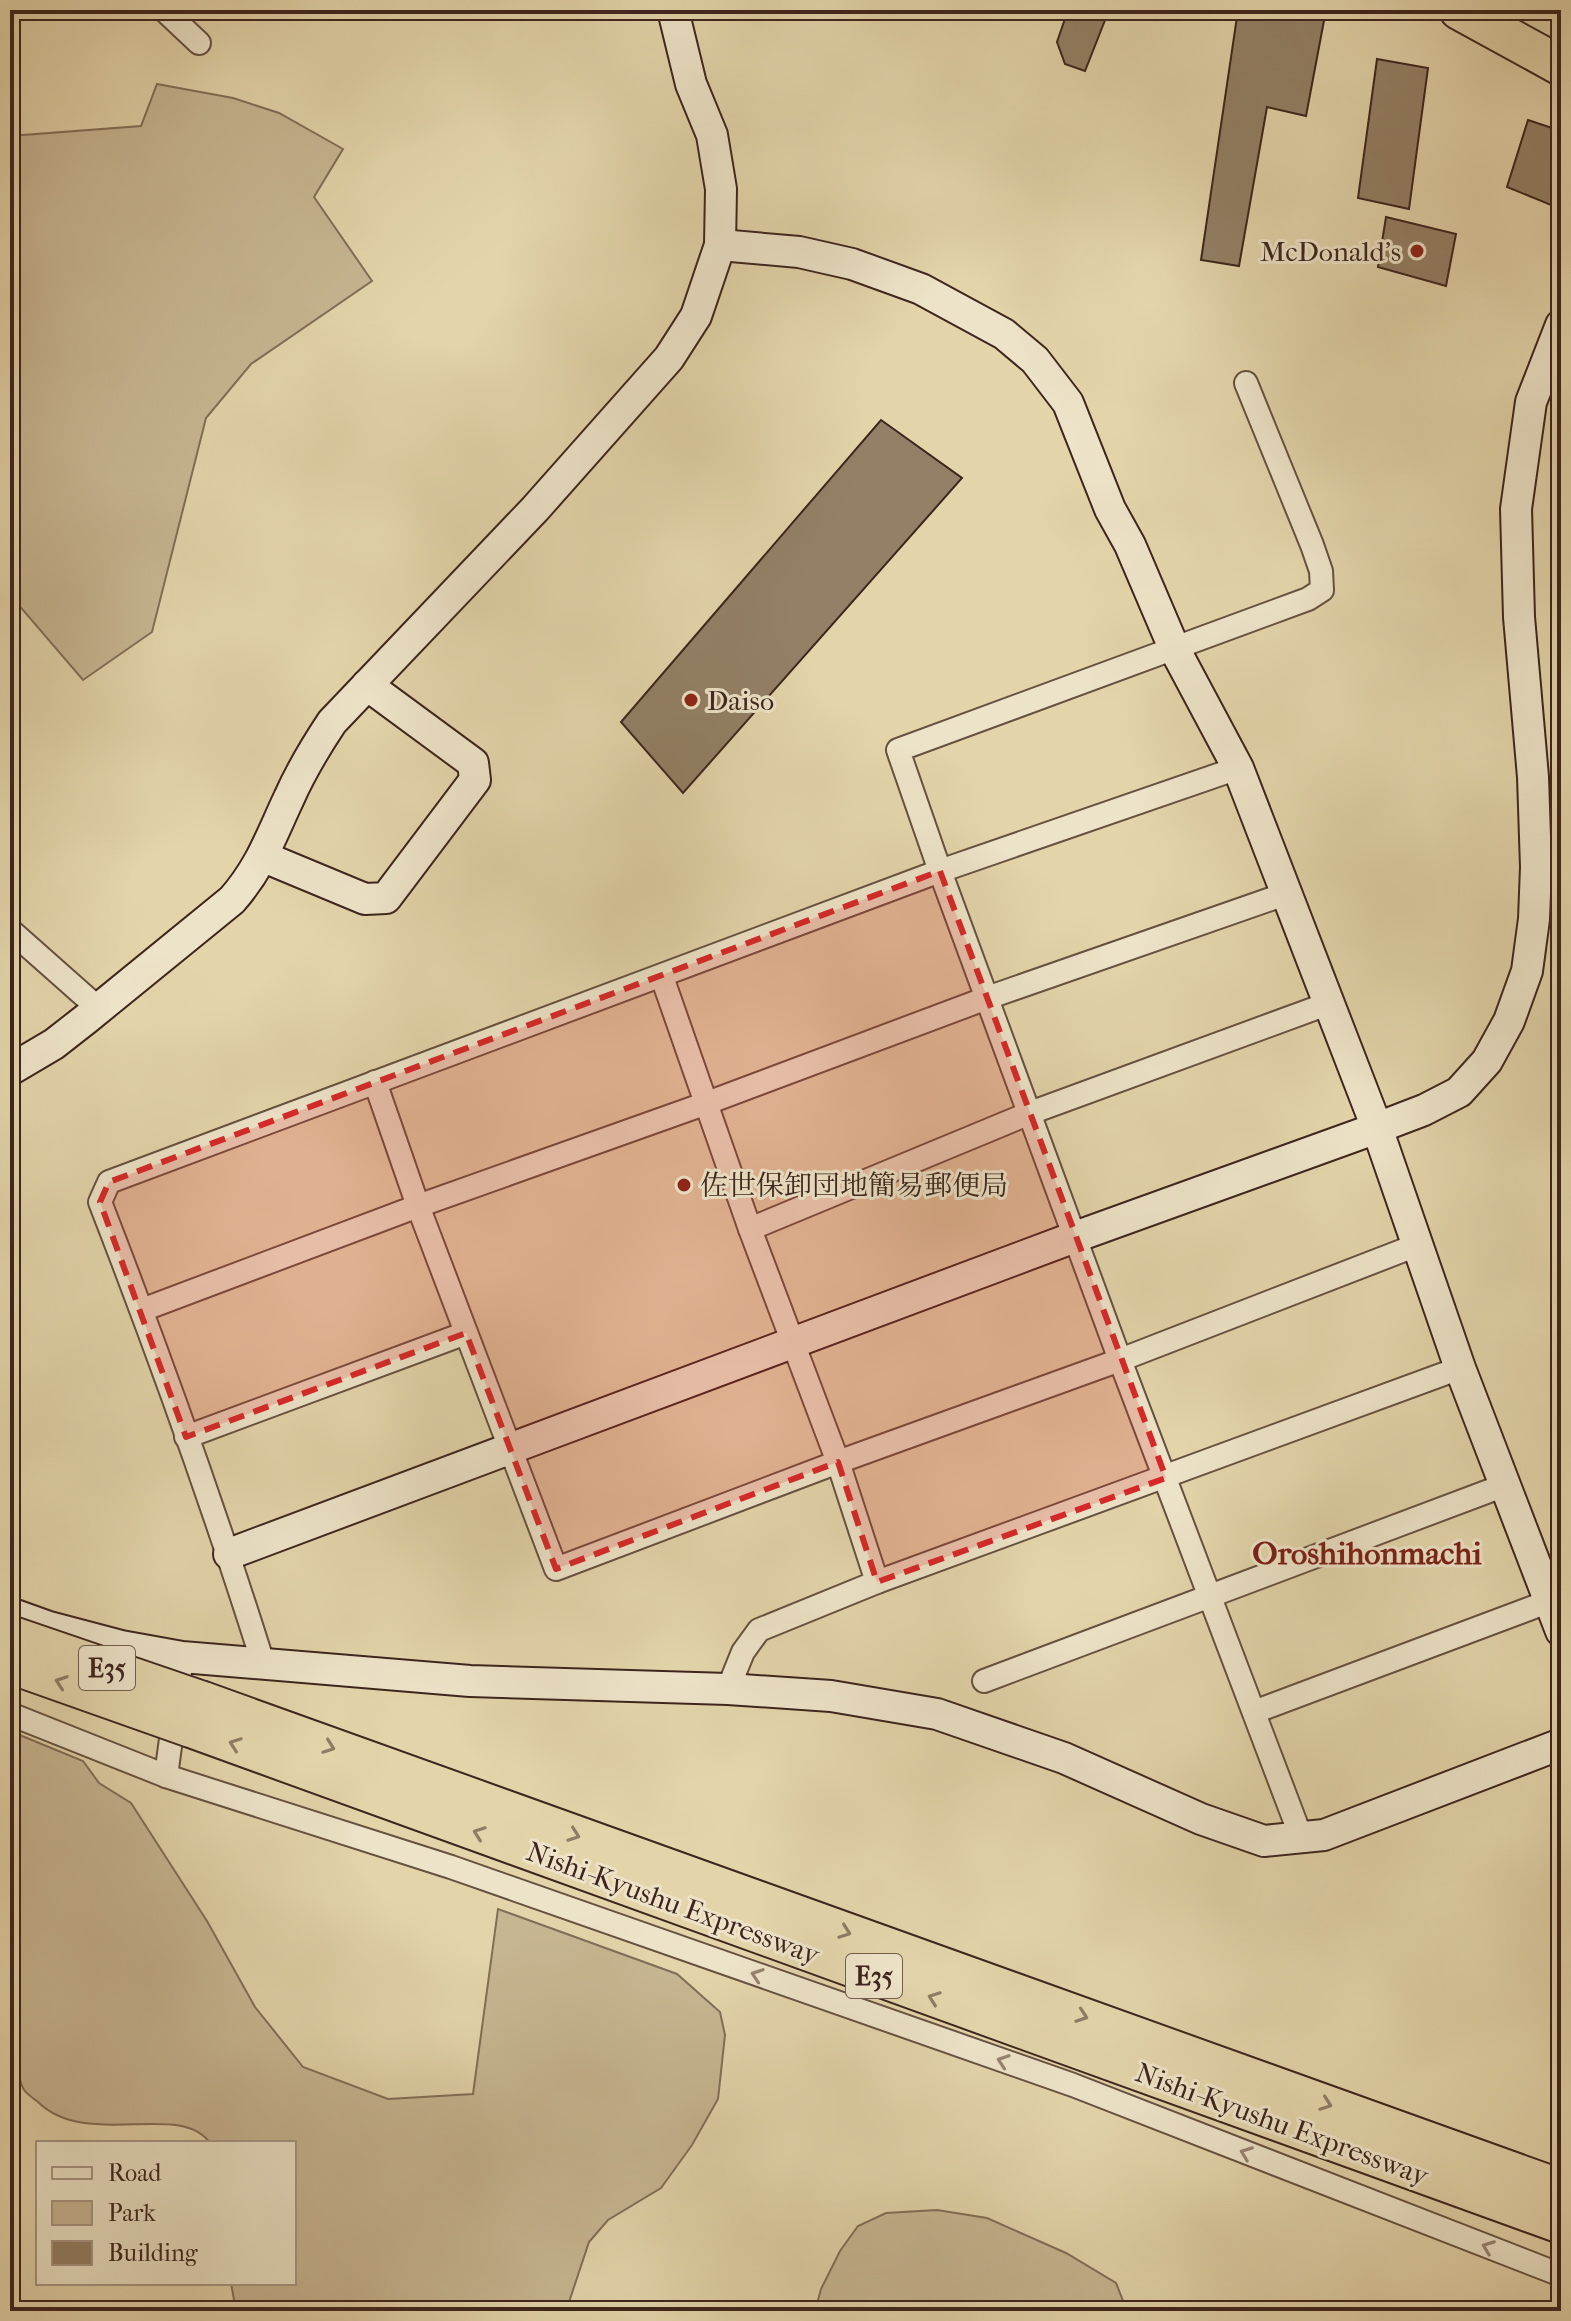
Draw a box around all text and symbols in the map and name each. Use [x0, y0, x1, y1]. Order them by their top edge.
place label: McDonald's [1260, 235, 1401, 268]
marker: McDonald's [1408, 242, 1426, 260]
place label: Daiso [707, 684, 774, 717]
marker: Daiso [682, 691, 700, 709]
place label: 佐世保卸団地簡易郵便局 [700, 1169, 1008, 1202]
marker: 佐世保卸団地簡易郵便局 [675, 1176, 693, 1194]
district label: Oroshihonmachi [1252, 1535, 1482, 1572]
road number: E35 [79, 1646, 135, 1690]
one-way arrow [55, 1676, 69, 1692]
one-way arrow [229, 1737, 243, 1754]
one-way arrow [321, 1737, 335, 1754]
one-way arrow [566, 1825, 580, 1842]
one-way arrow [473, 1827, 487, 1843]
street label: Nishi-Kyushu Expressway [522, 1835, 825, 1972]
one-way arrow [837, 1923, 851, 1939]
road number: E35 [846, 1954, 902, 1998]
one-way arrow [751, 1968, 765, 1984]
one-way arrow [928, 1992, 942, 2008]
one-way arrow [1074, 2006, 1088, 2023]
one-way arrow [997, 2054, 1011, 2071]
street label: Nishi-Kyushu Expressway [1131, 2056, 1434, 2193]
one-way arrow [1319, 2094, 1333, 2111]
legend [36, 2141, 296, 2285]
one-way arrow [1240, 2146, 1254, 2163]
text: Road [108, 2159, 162, 2187]
text: Park [108, 2199, 156, 2227]
text: Building [108, 2239, 199, 2267]
one-way arrow [1482, 2240, 1496, 2257]

